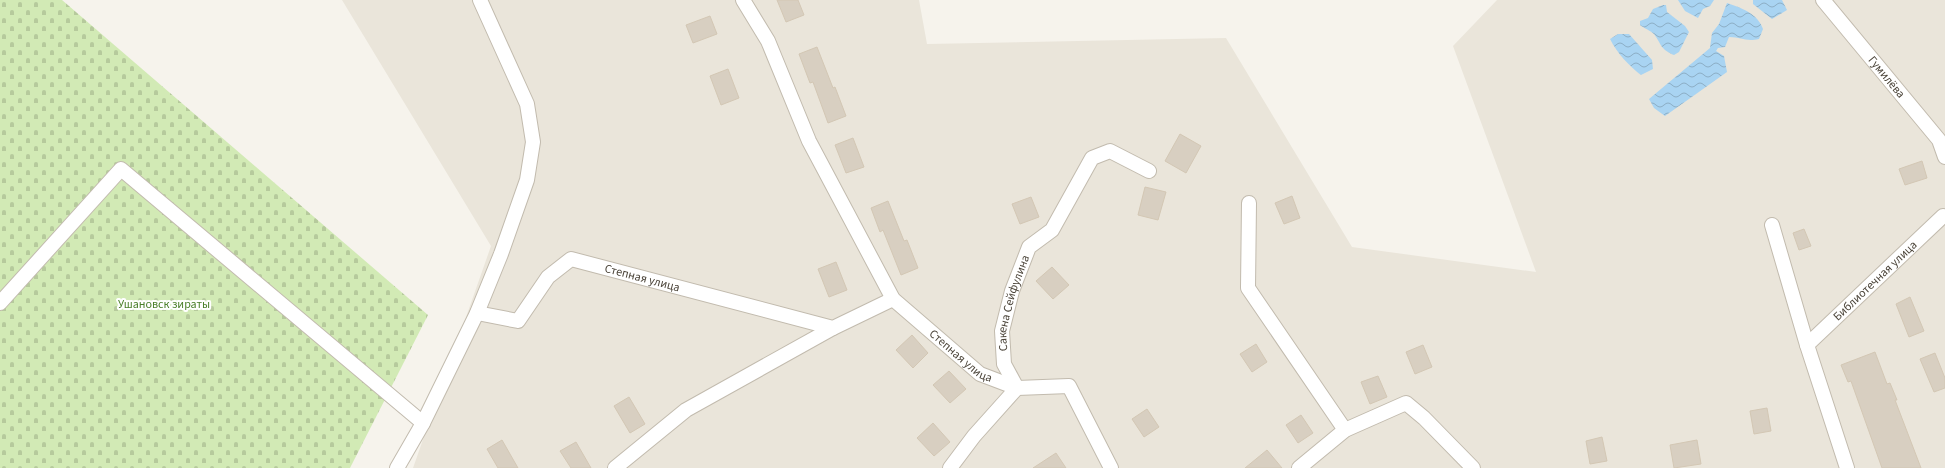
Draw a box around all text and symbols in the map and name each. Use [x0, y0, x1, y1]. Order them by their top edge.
street label: Гумилёва [1864, 52, 1909, 102]
street label: Библиотечная улица [1829, 237, 1921, 325]
street label: Сакена Сейфулина [993, 252, 1034, 352]
street label: Степная улица [603, 260, 682, 296]
park label: Ушановск зираты [118, 296, 210, 313]
street label: Степная улица [926, 325, 995, 386]

